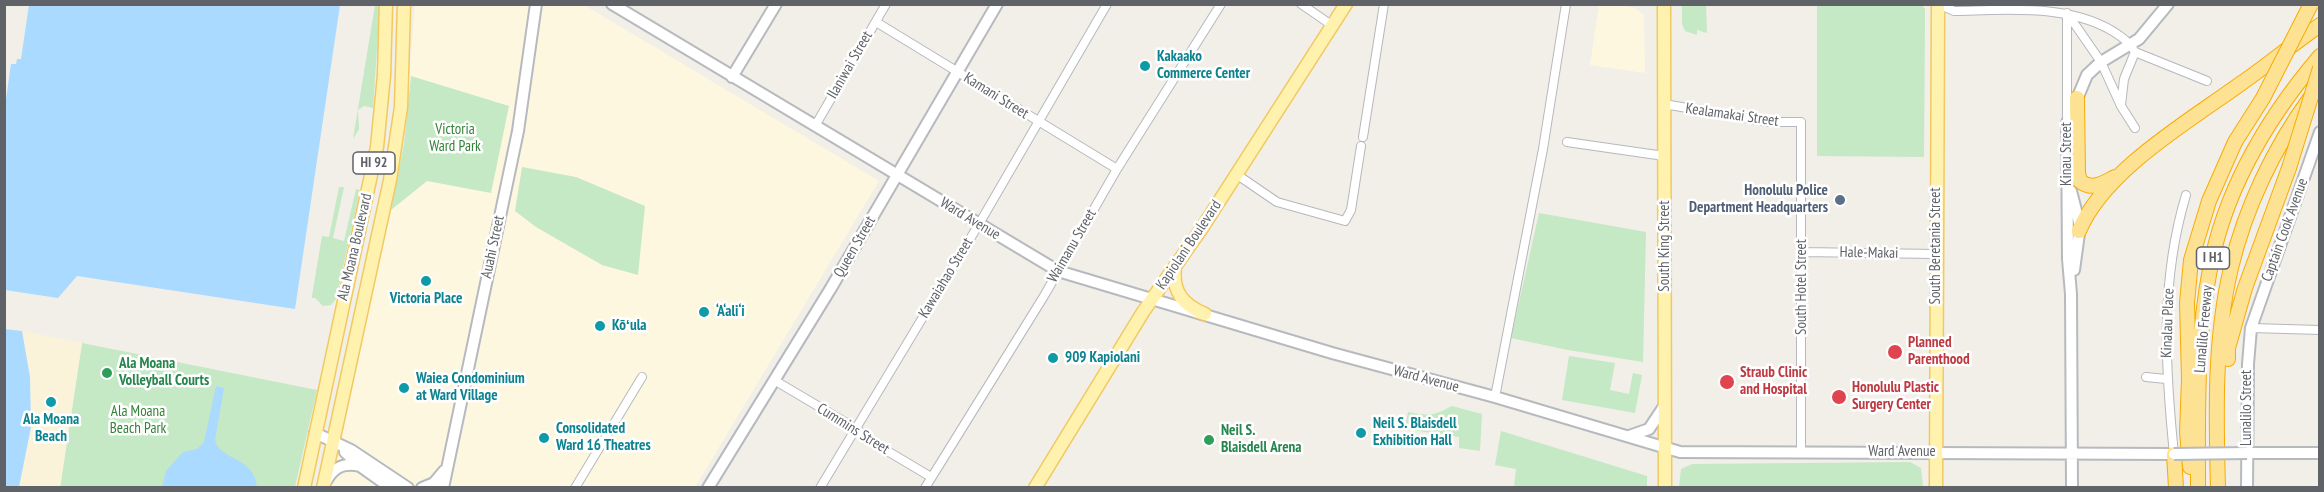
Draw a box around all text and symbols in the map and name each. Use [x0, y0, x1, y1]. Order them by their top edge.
street label: Ilaniwai Street [823, 28, 877, 102]
place label: Kakaako Commerce Center [1157, 48, 1250, 83]
marker: Kakaako Commerce Center [1138, 59, 1152, 73]
street label: Kamani Street [960, 69, 1032, 123]
street label: Kealamakai Street [1684, 100, 1780, 130]
park label: Victoria Ward Park [429, 121, 481, 156]
street label: Kinau Street [2058, 122, 2076, 186]
road number: HI 92 [353, 152, 395, 174]
street label: Captain Cook Avenue [2258, 176, 2312, 284]
place label: Honolulu Police Department Headquarters [1689, 182, 1828, 217]
street label: South Beretania Street [1927, 187, 1945, 305]
street label: Ala Moana Boulevard [334, 192, 376, 302]
marker: Honolulu Police Department Headquarters [1833, 193, 1847, 207]
street label: Ward Avenue [937, 194, 1003, 244]
street label: Kapiolani Boulevard [1153, 197, 1225, 293]
street label: South King Street [1656, 200, 1674, 292]
street label: Waimanu Street [1044, 206, 1100, 286]
street label: Queen Street [830, 213, 880, 281]
street label: Auahi Street [478, 214, 508, 280]
street label: Kawaiahao Street [915, 235, 977, 321]
street label: South Hotel Street [1793, 239, 1811, 335]
street label: Hale-Makai [1839, 243, 1899, 263]
road number: I H1 [2196, 247, 2230, 269]
marker: Victoria Place [419, 274, 433, 288]
street label: Lunalilo Freeway [2191, 284, 2217, 374]
street label: Kinalau Place [2158, 288, 2178, 358]
place label: Victoria Place [390, 290, 462, 308]
place label: ‘A‘ali‘i [716, 303, 745, 321]
marker: ‘A‘ali‘i [697, 305, 711, 319]
place label: Kōʻula [612, 317, 647, 335]
marker: Kōʻula [593, 319, 607, 333]
place label: Planned Parenthood [1908, 334, 1970, 369]
marker: Planned Parenthood [1886, 343, 1904, 361]
place label: 909 Kapiolani [1065, 349, 1140, 367]
marker: 909 Kapiolani [1046, 351, 1060, 365]
place label: Ala Moana Volleyball Courts [119, 355, 209, 390]
street label: Ward Avenue [1391, 362, 1461, 396]
place label: Straub Clinic and Hospital [1740, 364, 1807, 399]
marker: Ala Moana Volleyball Courts [100, 366, 114, 380]
place label: Waiea Condominium at Ward Village [416, 370, 525, 405]
street label: Lunalilo Street [2238, 370, 2256, 446]
marker: Straub Clinic and Hospital [1718, 373, 1736, 391]
place label: Honolulu Plastic Surgery Center [1852, 379, 1939, 414]
marker: Waiea Condominium at Ward Village [397, 381, 411, 395]
marker: Honolulu Plastic Surgery Center [1830, 388, 1848, 406]
marker: Ala Moana Beach [44, 395, 58, 409]
street label: Cummins Street [814, 400, 892, 458]
park label: Ala Moana Beach Park [110, 403, 166, 438]
place label: Ala Moana Beach [23, 411, 79, 446]
place label: Neil S. Blaisdell Exhibition Hall [1373, 415, 1457, 450]
place label: Consolidated Ward 16 Theatres [556, 420, 651, 455]
place label: Neil S. Blaisdell Arena [1221, 422, 1302, 457]
marker: Neil S. Blaisdell Exhibition Hall [1354, 426, 1368, 440]
marker: Consolidated Ward 16 Theatres [537, 431, 551, 445]
marker: Neil S. Blaisdell Arena [1202, 433, 1216, 447]
street label: Ward Avenue [1868, 443, 1936, 461]

